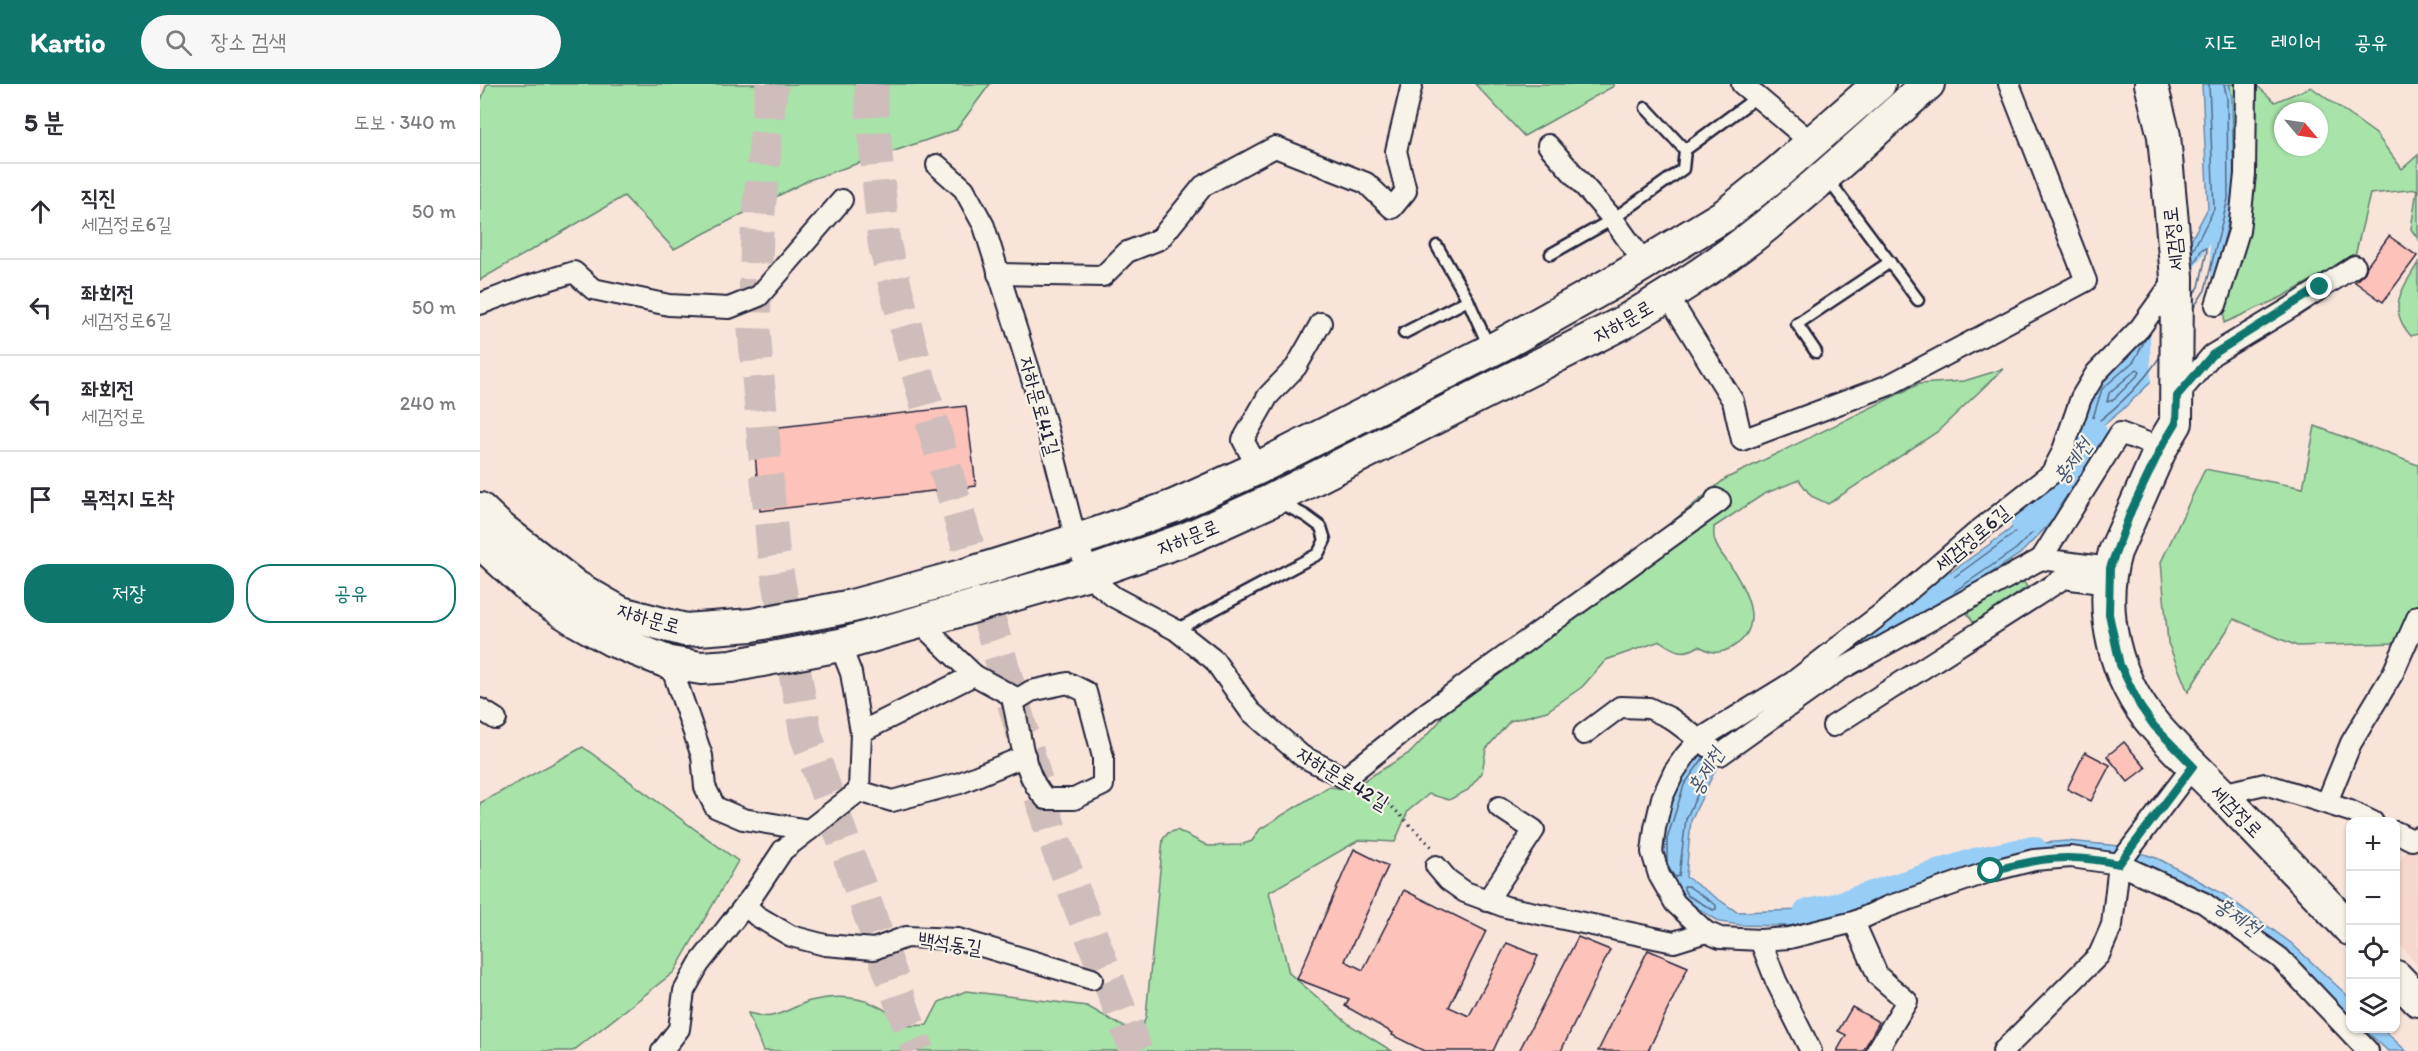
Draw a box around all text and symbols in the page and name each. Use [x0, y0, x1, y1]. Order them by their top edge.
search box [141, 15, 561, 69]
text: Kartio [30, 25, 105, 59]
icon: search [162, 26, 195, 59]
text: 장소 검색 [210, 28, 286, 55]
text: 지도 [2204, 29, 2238, 54]
text: 레이어 [2271, 29, 2321, 54]
text: 공유 [2354, 29, 2388, 54]
north arrow [2274, 102, 2328, 156]
text: 5 분 [24, 106, 64, 138]
text: 도보 · 340 m [353, 110, 456, 134]
text: 직진 [81, 184, 116, 211]
icon: ahead [24, 195, 57, 228]
text: 50 m [412, 199, 456, 223]
street label: 세검정로 [2158, 206, 2188, 272]
text: 세검정로6길 [81, 212, 172, 236]
route end [2306, 273, 2332, 299]
text: 좌회전 [81, 280, 134, 307]
icon: left [24, 291, 57, 324]
text: 50 m [412, 295, 456, 319]
street label: 자하문로 [1589, 295, 1657, 347]
text: 세검정로6길 [81, 308, 172, 332]
street label: 자하문로41길 [1014, 354, 1066, 458]
text: 좌회전 [81, 376, 134, 403]
icon: left [24, 387, 57, 420]
text: 240 m [400, 391, 456, 415]
text: 세검정로 [81, 404, 145, 428]
water label: 홍제천 [2047, 431, 2098, 489]
icon: arrive [24, 483, 57, 516]
text: 목적지 도착 [81, 485, 174, 512]
street label: 세검정로6길 [1929, 500, 2015, 576]
street label: 자하문로 [1154, 514, 1222, 560]
button: 저장 [24, 564, 234, 623]
button: 공유 [246, 564, 456, 623]
street label: 자하문로 [615, 598, 683, 638]
street label: 자하문로42길 [1293, 741, 1393, 815]
water label: 홍제천 [1681, 741, 1730, 799]
street label: 세검정로 [2206, 780, 2268, 842]
map controls [2346, 817, 2400, 1033]
button: + [2346, 817, 2400, 871]
route start [1977, 857, 2003, 883]
button: − [2346, 871, 2400, 925]
water label: 홍제천 [2210, 891, 2268, 942]
button: locate [2346, 925, 2400, 979]
street label: 백석동길 [916, 927, 984, 959]
button: layers [2346, 979, 2400, 1033]

